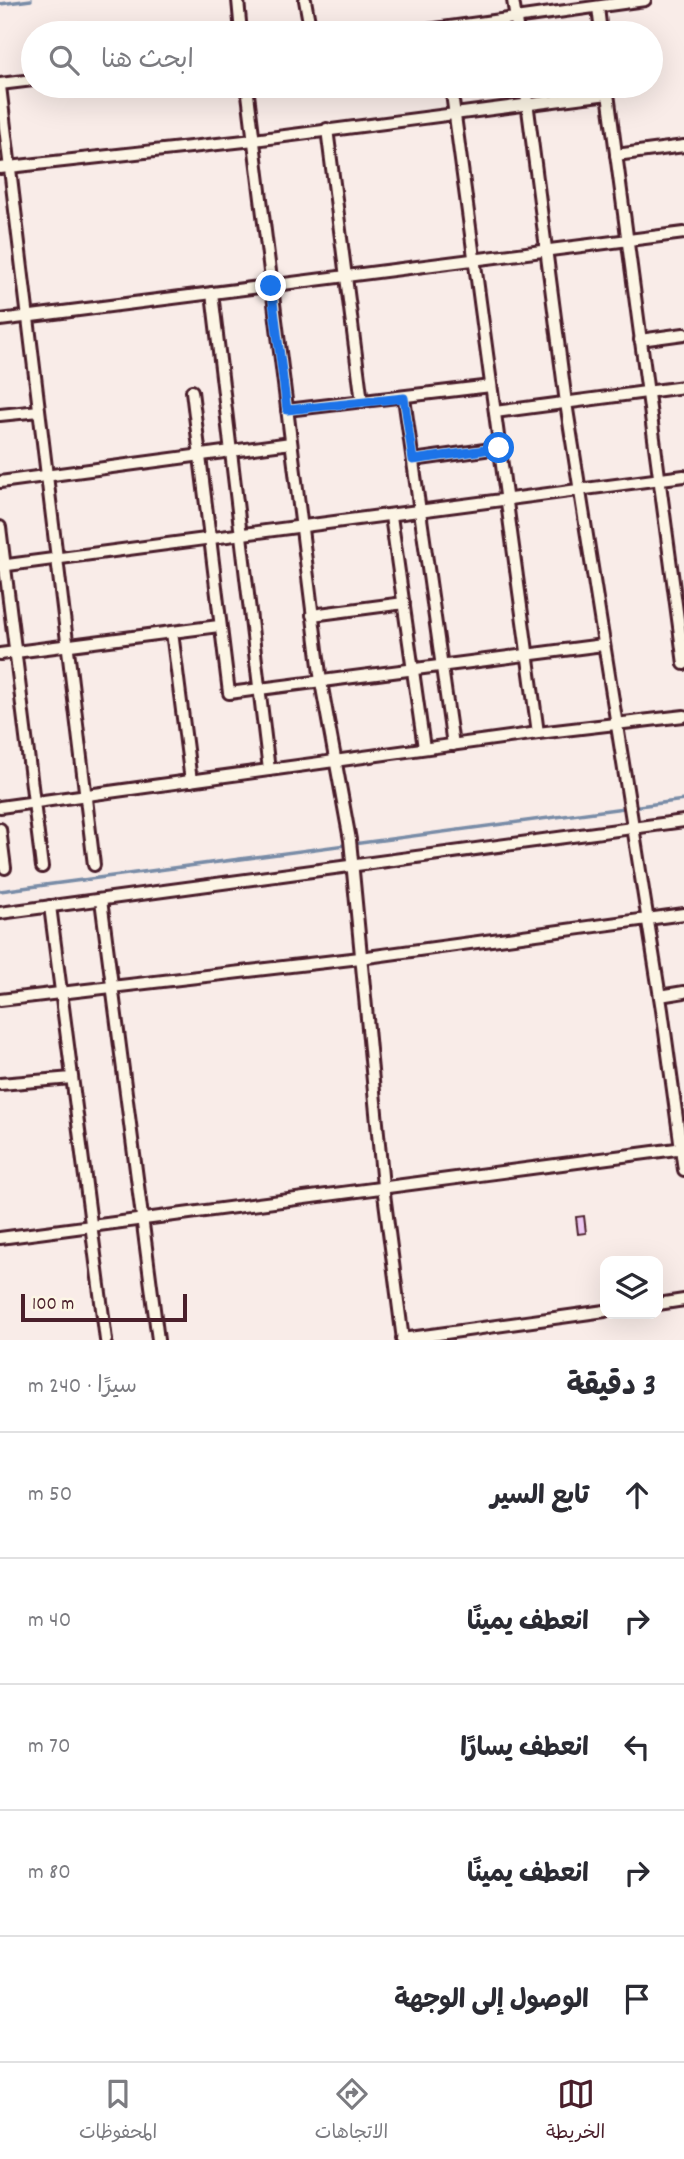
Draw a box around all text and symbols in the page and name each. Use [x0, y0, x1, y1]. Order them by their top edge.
search box [21, 21, 663, 98]
icon: search [45, 41, 83, 79]
text: ابحث هنا [101, 43, 194, 80]
route end [255, 270, 286, 301]
route start [483, 432, 514, 463]
map controls [600, 1256, 663, 1319]
button: layers [600, 1256, 663, 1319]
scale bar [21, 1291, 187, 1323]
text: 100 m [32, 1292, 74, 1319]
text: 3 دقيقة [567, 1367, 656, 1410]
text: سيرًا · 240 m [28, 1371, 137, 1404]
icon: ahead [618, 1476, 656, 1514]
text: 50 m [28, 1479, 72, 1512]
text: تابع السير [490, 1479, 589, 1516]
icon: right [618, 1602, 656, 1640]
text: 40 m [28, 1605, 71, 1638]
text: انعطف يمينًا [467, 1605, 589, 1642]
icon: left [618, 1728, 656, 1766]
text: 70 m [28, 1731, 70, 1764]
text: انعطف يسارًا [460, 1731, 589, 1768]
icon: right [618, 1854, 656, 1892]
text: 80 m [28, 1857, 71, 1890]
text: انعطف يمينًا [467, 1857, 589, 1894]
icon: arrive [618, 1980, 656, 2018]
text: الوصول إلى الوجهة [394, 1983, 589, 2020]
tab: المحفوظات [79, 2075, 157, 2148]
tab: الاتجاهات [315, 2075, 388, 2148]
tab: الخريطة [546, 2075, 605, 2148]

